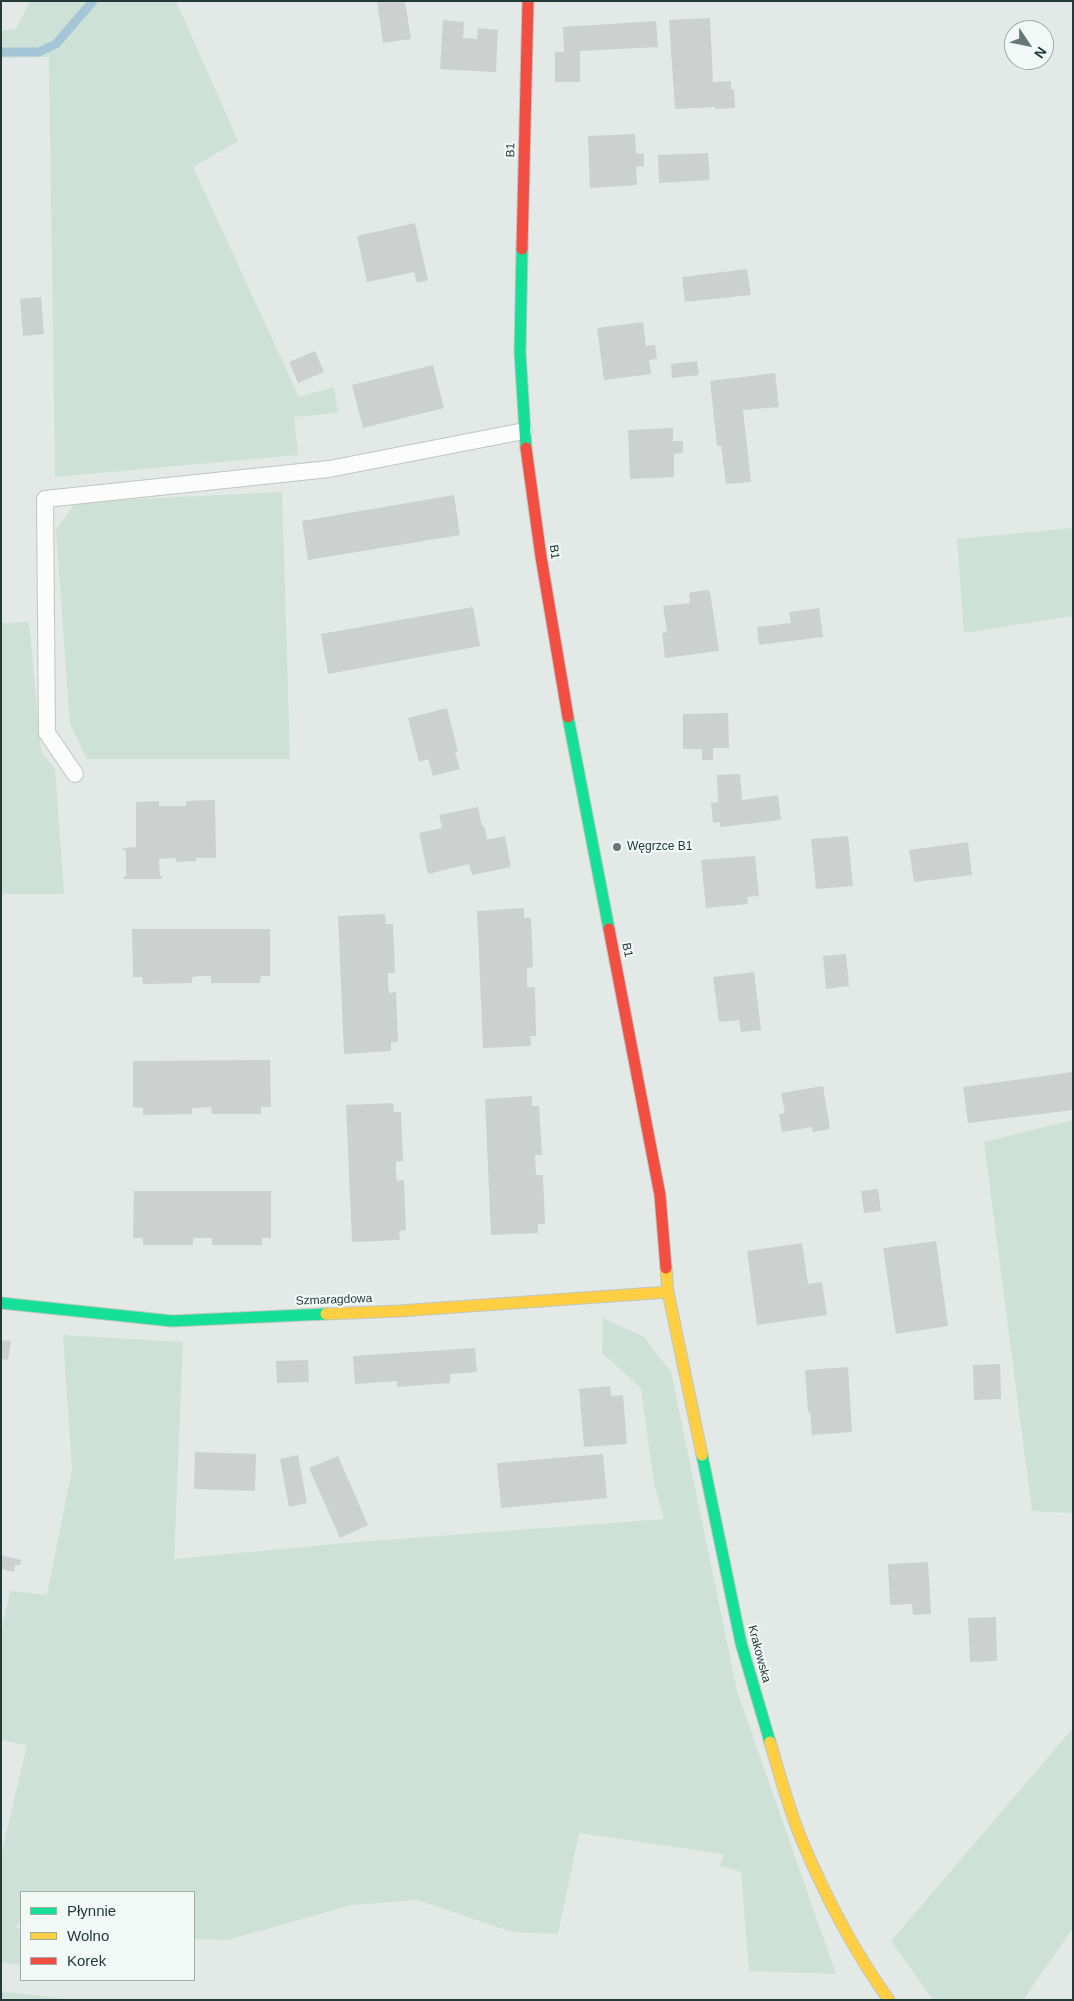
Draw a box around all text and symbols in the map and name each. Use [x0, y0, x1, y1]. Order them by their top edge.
north arrow [1004, 20, 1054, 70]
text: N [1031, 44, 1050, 61]
street label: B1 [504, 143, 518, 157]
street label: B1 [546, 544, 562, 560]
place label: Węgrzce B1 [627, 840, 692, 854]
marker: Węgrzce B1 [611, 841, 623, 853]
street label: B1 [619, 941, 635, 959]
street label: Szmaragdowa [295, 1291, 373, 1309]
street label: Krakowska [744, 1624, 774, 1684]
legend [20, 1891, 195, 1981]
text: Płynnie [67, 1902, 116, 1919]
text: Wolno [67, 1927, 109, 1944]
text: Korek [67, 1952, 106, 1969]

